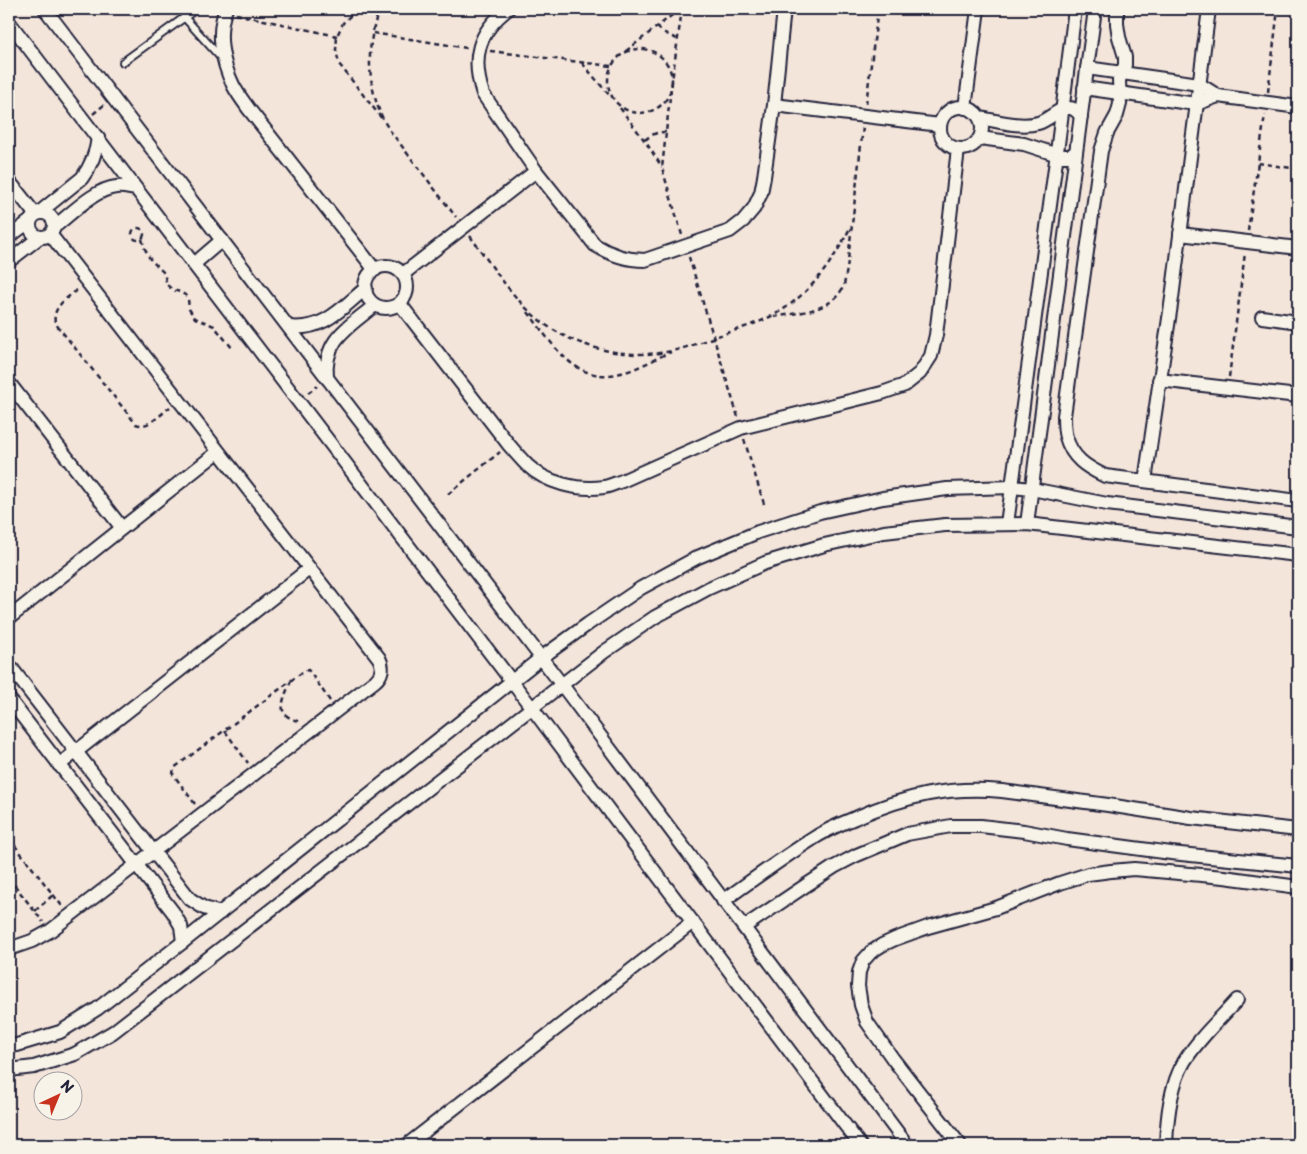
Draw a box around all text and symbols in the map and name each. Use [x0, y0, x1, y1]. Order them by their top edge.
north arrow [32, 1072, 82, 1122]
text: N [56, 1075, 79, 1098]

